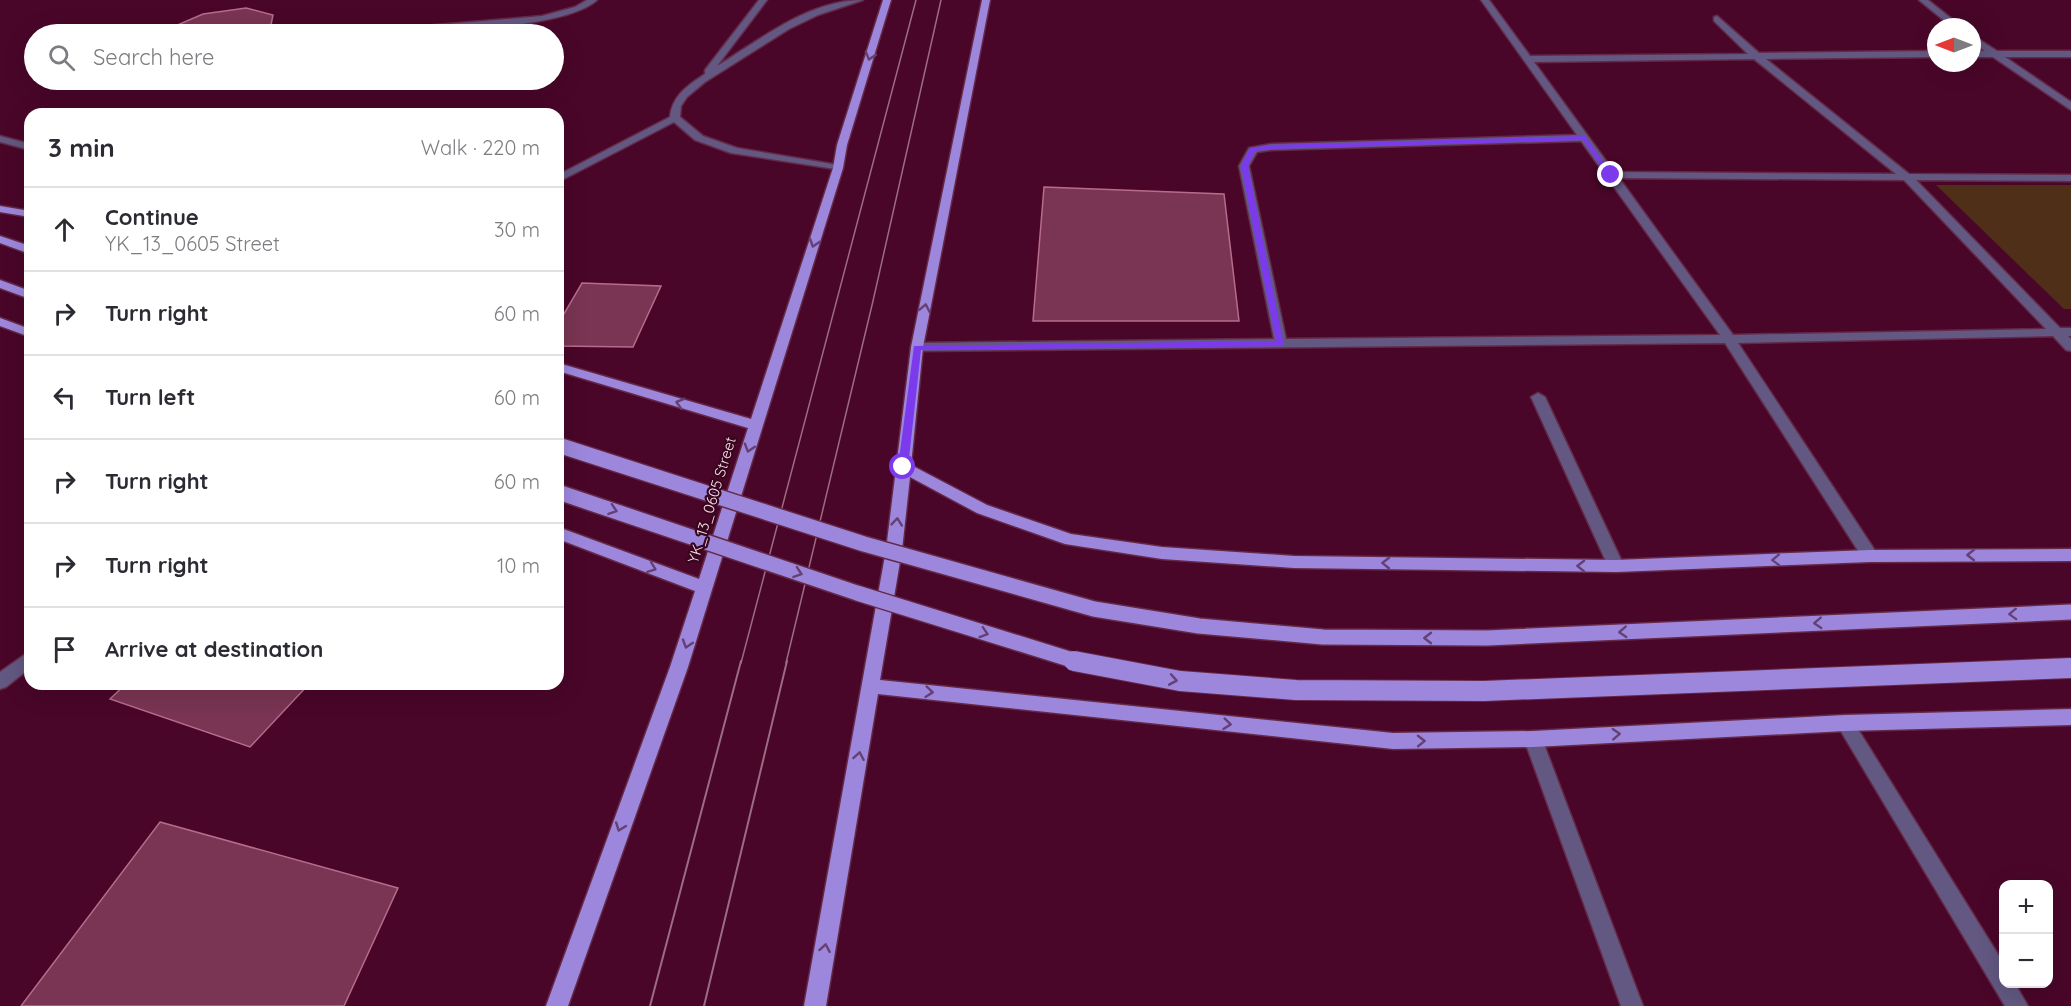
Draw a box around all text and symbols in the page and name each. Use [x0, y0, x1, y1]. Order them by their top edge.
north arrow [1927, 18, 1981, 72]
search box [24, 24, 564, 90]
icon: search [45, 41, 78, 74]
text: Search here [93, 43, 214, 71]
one-way arrow [864, 50, 877, 61]
text: 3 min [48, 131, 115, 164]
text: Walk · 220 m [421, 135, 540, 160]
route end [1597, 161, 1623, 187]
text: Continue [105, 203, 199, 231]
icon: ahead [48, 213, 81, 246]
text: 30 m [494, 217, 540, 242]
text: YK_13_0605 Street [105, 231, 280, 256]
one-way arrow [809, 237, 821, 248]
icon: right [48, 297, 81, 330]
text: Turn right [105, 299, 209, 327]
text: 60 m [494, 301, 540, 326]
one-way arrow [918, 304, 931, 314]
icon: left [48, 381, 81, 414]
text: Turn left [105, 383, 195, 411]
text: 60 m [494, 385, 540, 410]
one-way arrow [675, 397, 685, 410]
street label: YK_13_0605 Street [683, 434, 740, 565]
one-way arrow [743, 442, 756, 453]
route start [889, 453, 915, 479]
icon: right [48, 465, 81, 498]
text: Turn right [105, 467, 209, 495]
text: 60 m [494, 469, 540, 494]
one-way arrow [607, 503, 618, 516]
one-way arrow [890, 518, 903, 527]
icon: right [48, 549, 81, 582]
one-way arrow [1966, 549, 1975, 561]
text: Turn right [105, 551, 209, 579]
text: 10 m [497, 553, 540, 578]
one-way arrow [1771, 553, 1780, 566]
one-way arrow [1381, 557, 1390, 569]
one-way arrow [1576, 560, 1585, 572]
one-way arrow [646, 561, 657, 573]
one-way arrow [792, 565, 803, 578]
one-way arrow [2008, 608, 2017, 621]
one-way arrow [1813, 616, 1822, 629]
one-way arrow [1618, 625, 1627, 638]
one-way arrow [978, 626, 989, 638]
one-way arrow [1424, 632, 1433, 644]
icon: arrive [48, 633, 81, 666]
text: Arrive at destination [105, 635, 323, 663]
one-way arrow [682, 638, 694, 649]
one-way arrow [1167, 673, 1177, 686]
one-way arrow [924, 685, 933, 698]
one-way arrow [1223, 717, 1232, 730]
one-way arrow [1612, 728, 1621, 741]
one-way arrow [1417, 734, 1426, 747]
one-way arrow [852, 752, 864, 761]
one-way arrow [615, 821, 628, 832]
map controls [1999, 880, 2053, 988]
button: + [1999, 880, 2053, 934]
button: − [1999, 934, 2053, 988]
one-way arrow [818, 944, 831, 954]

